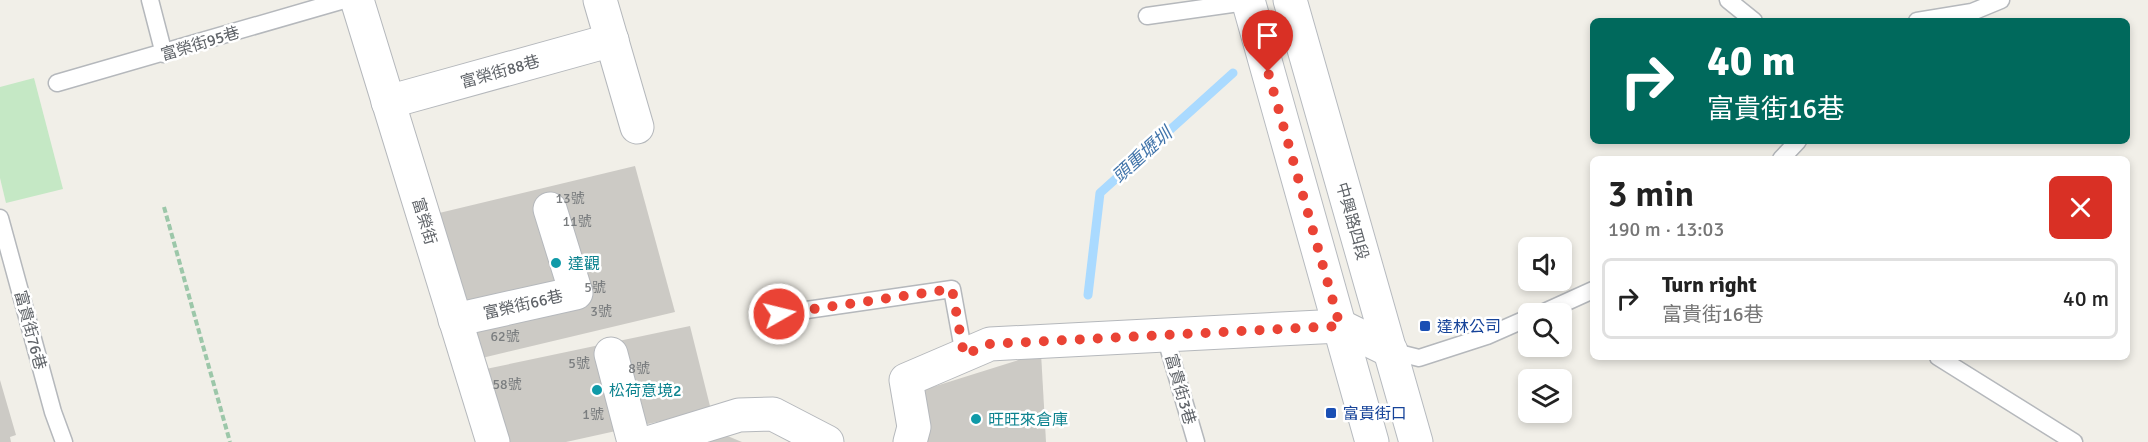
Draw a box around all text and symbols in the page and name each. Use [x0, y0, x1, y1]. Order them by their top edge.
pin [1242, 10, 1293, 72]
icon: arrive [1251, 19, 1284, 52]
street label: 富榮街95巷 [159, 23, 242, 65]
text: 40 m [1707, 36, 1796, 87]
icon: right [1608, 42, 1686, 120]
street label: 富榮街88巷 [458, 51, 542, 93]
text: 富貴街16巷 [1707, 93, 1844, 126]
water label: 頭重壢圳 [1108, 121, 1178, 187]
text: 3 min [1608, 172, 1694, 217]
button: close [2049, 176, 2112, 239]
street label: 中興路四段 [1331, 180, 1373, 262]
house number: 13號 [555, 190, 585, 207]
street label: 富榮街 [407, 195, 441, 247]
house number: 11號 [562, 213, 592, 230]
text: 190 m · 13:03 [1608, 217, 1724, 242]
map controls [1518, 237, 1572, 423]
button: sound [1518, 237, 1572, 291]
place label: 達觀 [568, 254, 600, 274]
marker: 達觀 [549, 256, 563, 270]
text: Turn right [1662, 271, 1757, 298]
house number: 5號 [584, 279, 606, 296]
position arrow [747, 282, 811, 346]
icon: right [1611, 282, 1644, 315]
text: 40 m [2063, 285, 2109, 312]
street label: 富榮街66巷 [481, 286, 565, 324]
street label: 富貴街76巷 [10, 288, 50, 372]
text: 富貴街16巷 [1662, 302, 1764, 327]
house number: 3號 [590, 303, 612, 320]
button: search [1518, 303, 1572, 357]
place label: 達林公司 [1437, 317, 1501, 337]
marker: 達林公司 [1418, 319, 1432, 333]
house number: 62號 [490, 328, 520, 345]
street label: 富貴街3巷 [1160, 352, 1200, 427]
house number: 5號 [568, 355, 590, 372]
house number: 8號 [628, 360, 650, 377]
button: layers [1518, 369, 1572, 423]
house number: 58號 [492, 376, 522, 393]
place label: 松荷意境2 [609, 381, 682, 401]
marker: 松荷意境2 [590, 383, 604, 397]
place label: 富貴街口 [1343, 404, 1407, 424]
house number: 1號 [582, 406, 604, 423]
marker: 富貴街口 [1324, 406, 1338, 420]
place label: 旺旺來倉庫 [988, 410, 1068, 430]
marker: 旺旺來倉庫 [969, 412, 983, 426]

